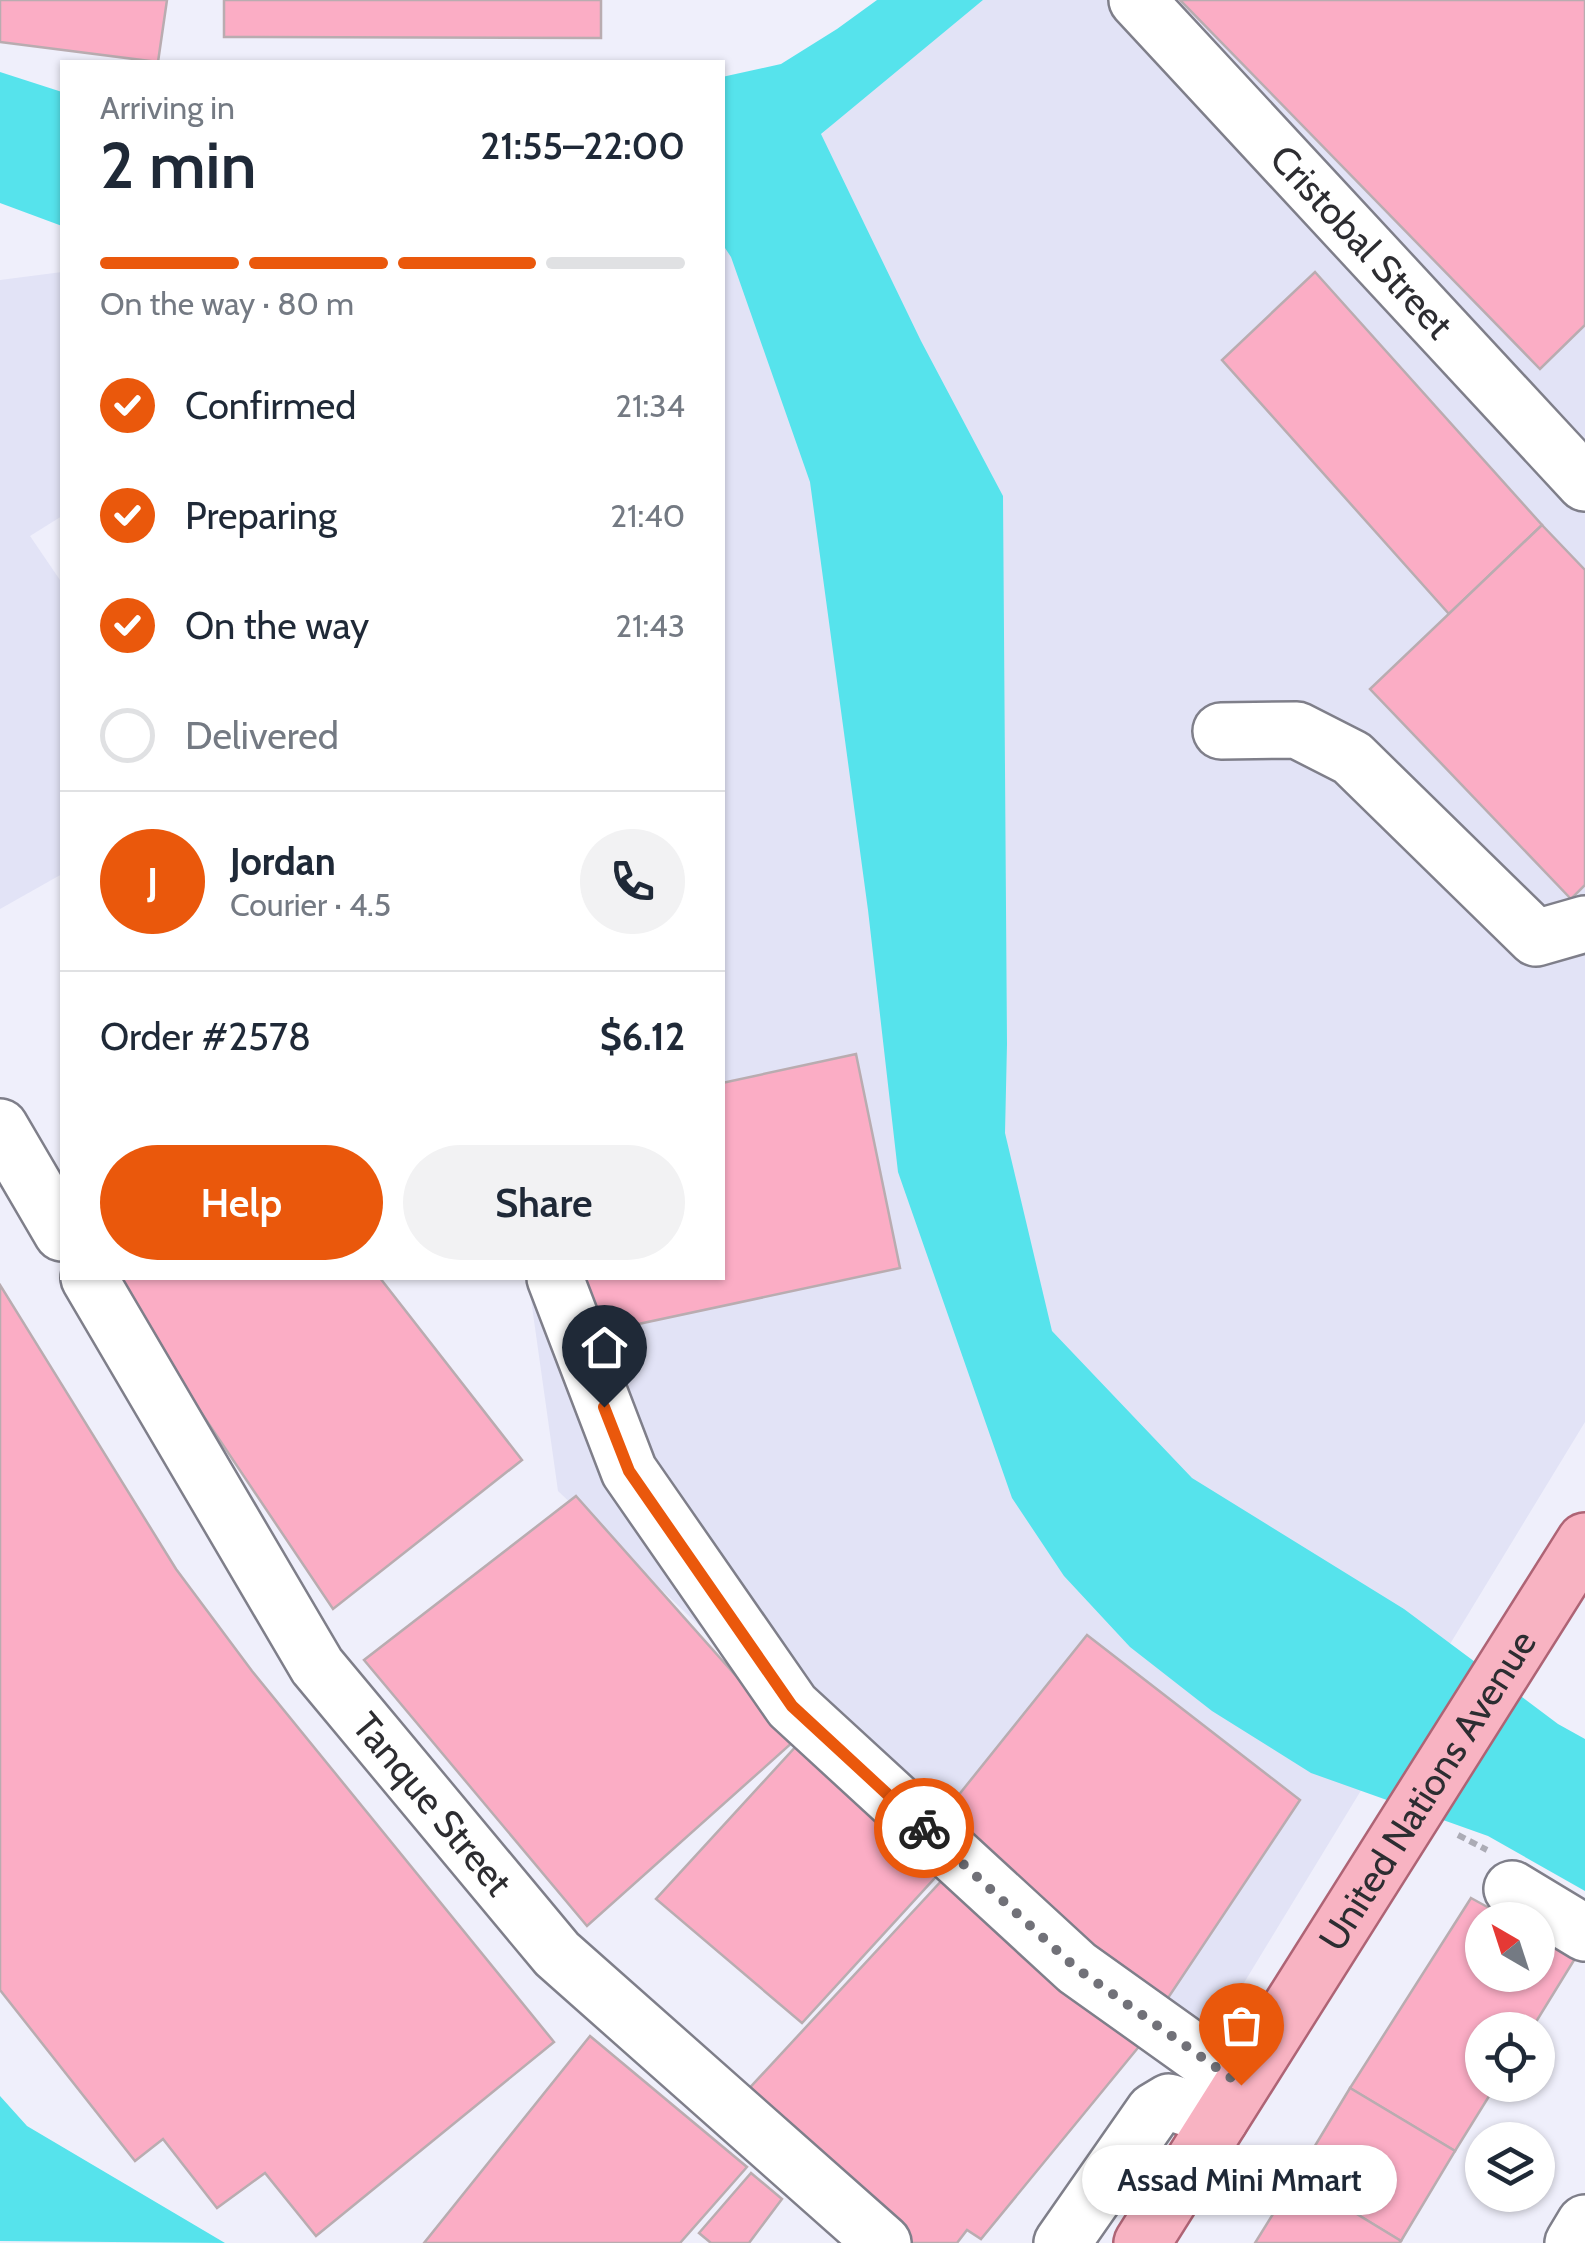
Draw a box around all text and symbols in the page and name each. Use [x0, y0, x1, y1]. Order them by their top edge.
text: Arriving in [100, 88, 235, 127]
text: 21:55–22:00 [480, 122, 685, 169]
text: 2 min [100, 125, 257, 204]
street label: Cristobal Street [1261, 135, 1463, 348]
text: On the way · 80 m [100, 284, 354, 323]
icon: check [100, 378, 155, 433]
text: Confirmed [185, 382, 356, 429]
text: 21:34 [615, 386, 685, 425]
icon: check [100, 488, 155, 543]
text: Preparing [185, 492, 337, 539]
text: 21:40 [610, 496, 685, 535]
icon: check [100, 598, 155, 653]
text: On the way [185, 602, 369, 649]
text: 21:43 [615, 606, 685, 645]
text: Delivered [185, 712, 339, 759]
button: phone [580, 829, 685, 934]
text: Jordan [230, 838, 336, 885]
text: J [147, 858, 158, 905]
text: Courier · 4.5 [230, 885, 391, 924]
text: Order #2578 [100, 1013, 311, 1060]
text: $6.12 [600, 1013, 685, 1060]
button: Help [100, 1145, 383, 1260]
button: Share [403, 1145, 685, 1260]
pin [562, 1305, 647, 1408]
icon: home [577, 1320, 632, 1375]
street label: United Nations Avenue [1308, 1621, 1546, 1959]
street label: Tanque Street [343, 1703, 523, 1905]
courier [874, 1778, 974, 1878]
icon: bike [897, 1801, 952, 1856]
north arrow [1465, 1902, 1555, 1992]
map controls [1465, 1902, 1555, 2212]
pin [1199, 1983, 1284, 2086]
icon: bag [1214, 1998, 1269, 2053]
button: locate [1465, 2012, 1555, 2102]
button: layers [1465, 2122, 1555, 2212]
callout: Assad Mini Mmart [1084, 2145, 1398, 2215]
text: Assad Mini Mmart [1117, 2160, 1362, 2199]

